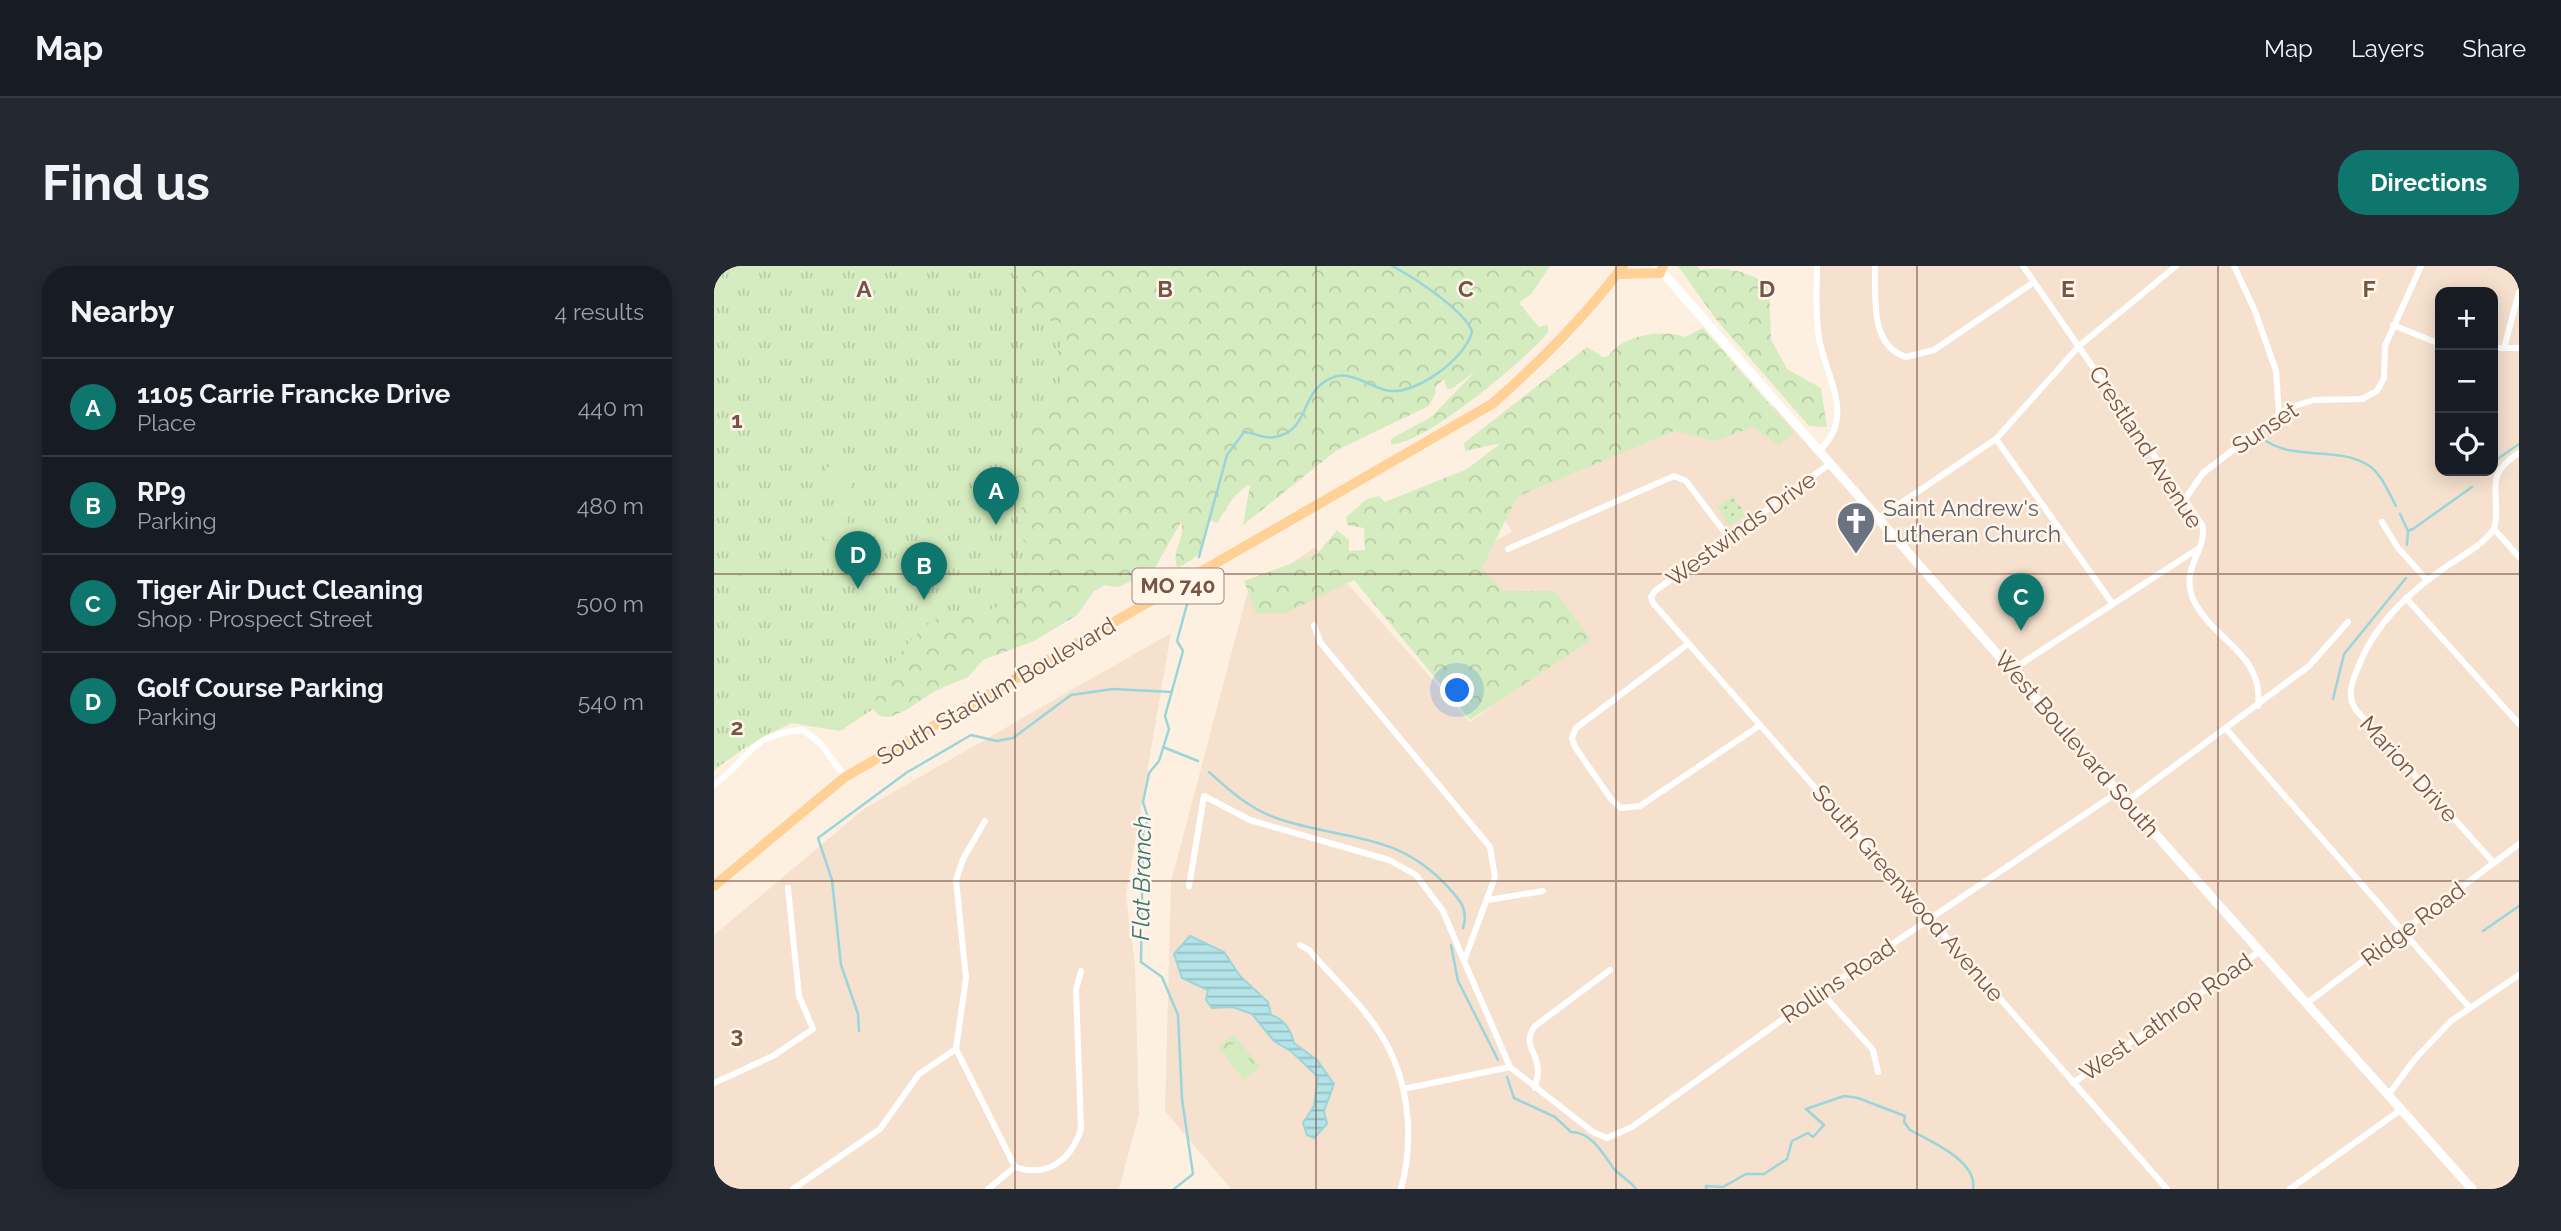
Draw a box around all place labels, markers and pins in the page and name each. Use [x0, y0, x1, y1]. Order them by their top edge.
pin: A [973, 467, 1019, 525]
place label: Saint Andrew's Lutheran Church [1883, 494, 2061, 547]
church icon: Saint Andrew's Lutheran Church [1835, 500, 1877, 555]
pin: D [835, 531, 881, 589]
pin: B [901, 542, 947, 600]
pin: C [1998, 573, 2044, 631]

